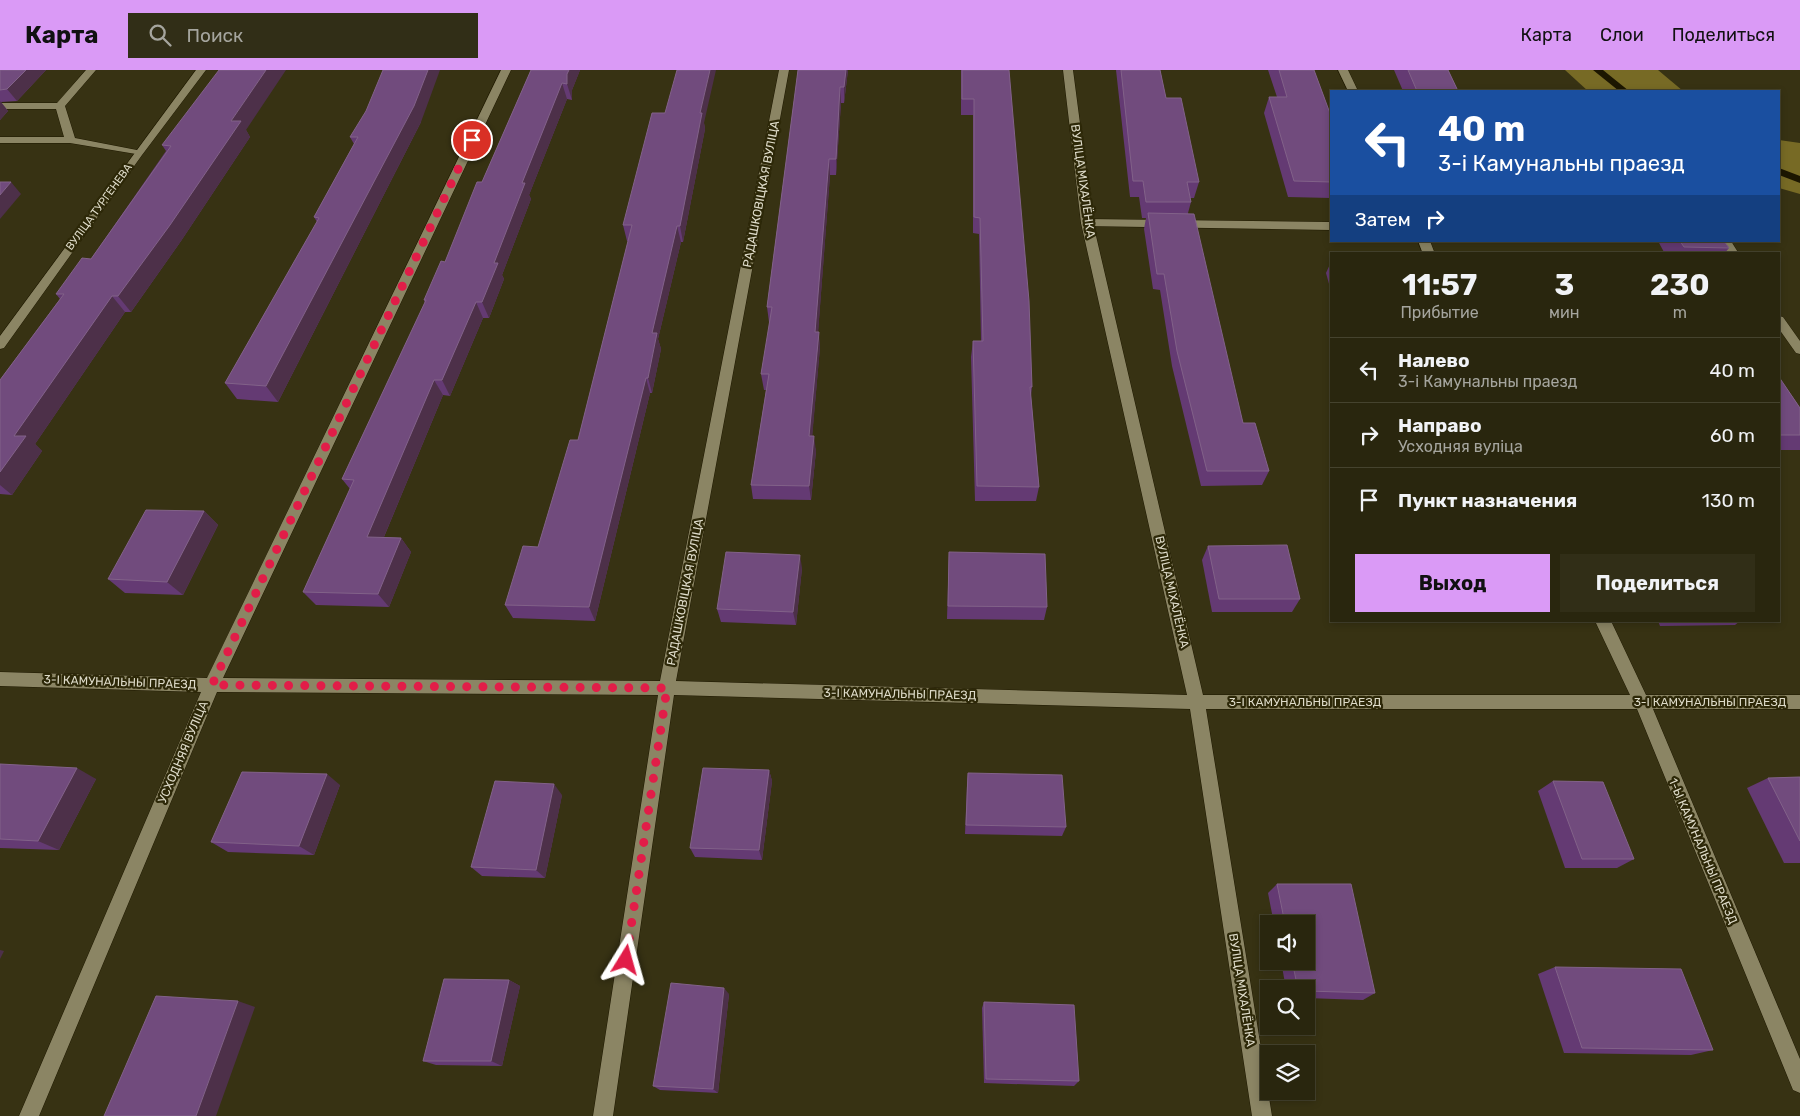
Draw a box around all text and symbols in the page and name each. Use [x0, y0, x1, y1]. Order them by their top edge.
search box [128, 13, 478, 58]
text: Карта [25, 21, 98, 49]
icon: search [146, 21, 174, 49]
text: Поиск [186, 24, 243, 47]
text: Карта [1521, 24, 1572, 46]
text: Слои [1600, 24, 1644, 46]
text: Поделиться [1672, 24, 1775, 46]
text: 40 m [1438, 108, 1525, 150]
icon: left [1355, 110, 1420, 175]
pin [451, 119, 493, 161]
street label: РАДАШКОВІЦКАЯ ВУЛІЦА [740, 119, 782, 269]
street label: ВУЛІЦА МІХАЛЁНКА [1068, 123, 1098, 239]
icon: arrive [458, 126, 486, 154]
text: 3-і Камунальны праезд [1438, 150, 1685, 177]
street label: ВУЛІЦА ТУРГЕНЕВА [63, 161, 135, 253]
icon: right [1421, 205, 1449, 233]
text: Затем [1355, 208, 1411, 231]
text: 11:57 [1402, 267, 1477, 303]
text: 3 [1554, 267, 1574, 303]
text: 230 [1650, 267, 1710, 303]
text: Прибытие [1400, 303, 1479, 322]
text: мин [1549, 303, 1579, 322]
text: m [1673, 303, 1687, 322]
text: Налево [1398, 349, 1470, 372]
icon: left [1355, 356, 1383, 384]
text: 40 m [1710, 359, 1755, 382]
text: 3-і Камунальны праезд [1398, 372, 1577, 391]
text: Направо [1398, 414, 1482, 437]
icon: right [1355, 421, 1383, 449]
text: 60 m [1710, 424, 1755, 447]
text: Усходняя вуліца [1398, 437, 1523, 456]
icon: arrive [1355, 486, 1383, 514]
text: Пункт назначения [1398, 489, 1577, 512]
text: 130 m [1702, 489, 1755, 512]
street label: РАДАШКОВІЦКАЯ ВУЛІЦА [664, 517, 706, 667]
street label: ВУЛІЦА МІХАЛЁНКА [1152, 535, 1192, 649]
button: Выход [1355, 554, 1550, 612]
button: Поделиться [1560, 554, 1755, 612]
street label: 3-І КАМУНАЛЬНЫ ПРАЕЗД [43, 672, 197, 692]
street label: 3-І КАМУНАЛЬНЫ ПРАЕЗД [824, 686, 977, 702]
street label: 3-І КАМУНАЛЬНЫ ПРАЕЗД [1229, 695, 1382, 709]
street label: 3-І КАМУНАЛЬНЫ ПРАЕЗД [1634, 695, 1787, 709]
street label: УСХОДНЯЯ ВУЛІЦА [155, 699, 211, 805]
street label: 1-Ы КАМУНАЛЬНЫ ПРАЕЗД [1666, 776, 1740, 927]
map controls [1260, 915, 1315, 1100]
button: sound [1260, 915, 1315, 970]
street label: ВУЛІЦА МІХАЛЁНКА [1226, 932, 1258, 1048]
position arrow [599, 933, 651, 985]
button: search [1260, 980, 1315, 1035]
button: layers [1260, 1045, 1315, 1100]

